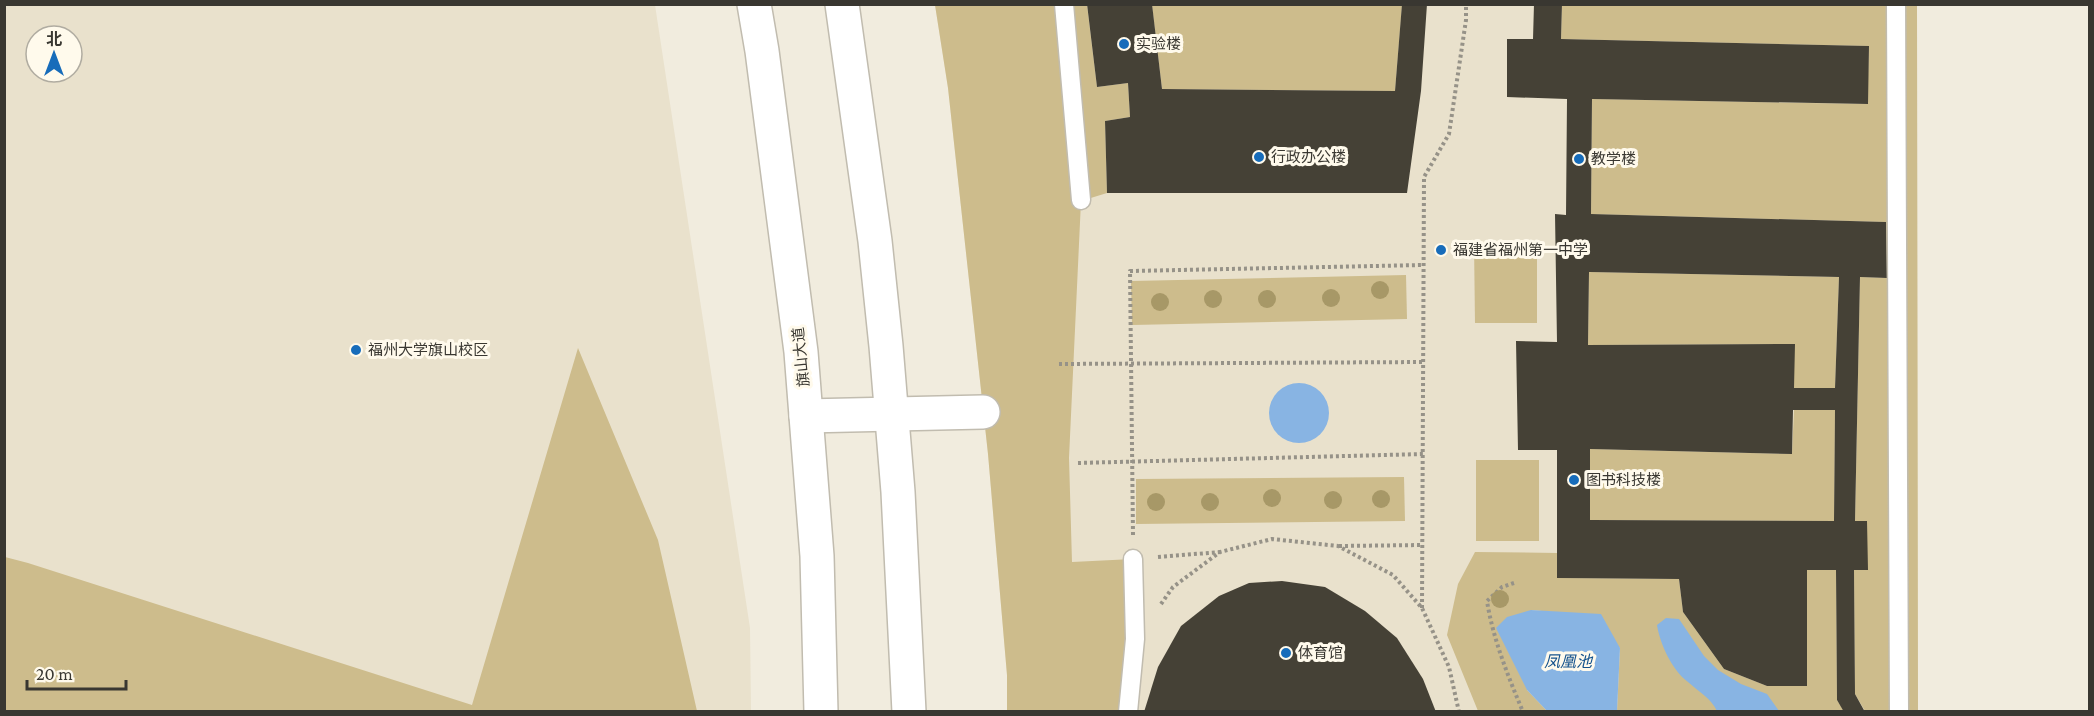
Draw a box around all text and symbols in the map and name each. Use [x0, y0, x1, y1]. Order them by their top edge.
north arrow [24, 24, 84, 84]
text: 北 [46, 31, 62, 48]
place label: 实验楼 [1136, 36, 1181, 52]
marker: 实验楼 [1117, 37, 1131, 51]
place label: 行政办公楼 [1271, 149, 1346, 165]
marker: 行政办公楼 [1252, 150, 1266, 164]
place label: 教学楼 [1591, 151, 1636, 167]
marker: 教学楼 [1572, 152, 1586, 166]
place label: 福建省福州第一中学 [1453, 241, 1588, 258]
marker: 福建省福州第一中学 [1434, 243, 1448, 257]
street label: 旗山大道 [790, 326, 812, 388]
place label: 福州大学旗山校区 [368, 341, 488, 358]
marker: 福州大学旗山校区 [349, 343, 363, 357]
place label: 图书科技楼 [1586, 472, 1661, 488]
marker: 图书科技楼 [1567, 473, 1581, 487]
place label: 体育馆 [1298, 645, 1343, 661]
marker: 体育馆 [1279, 646, 1293, 660]
scale bar [27, 653, 126, 691]
water label: 凤凰池 [1544, 653, 1594, 670]
text: 20 m [36, 664, 73, 684]

